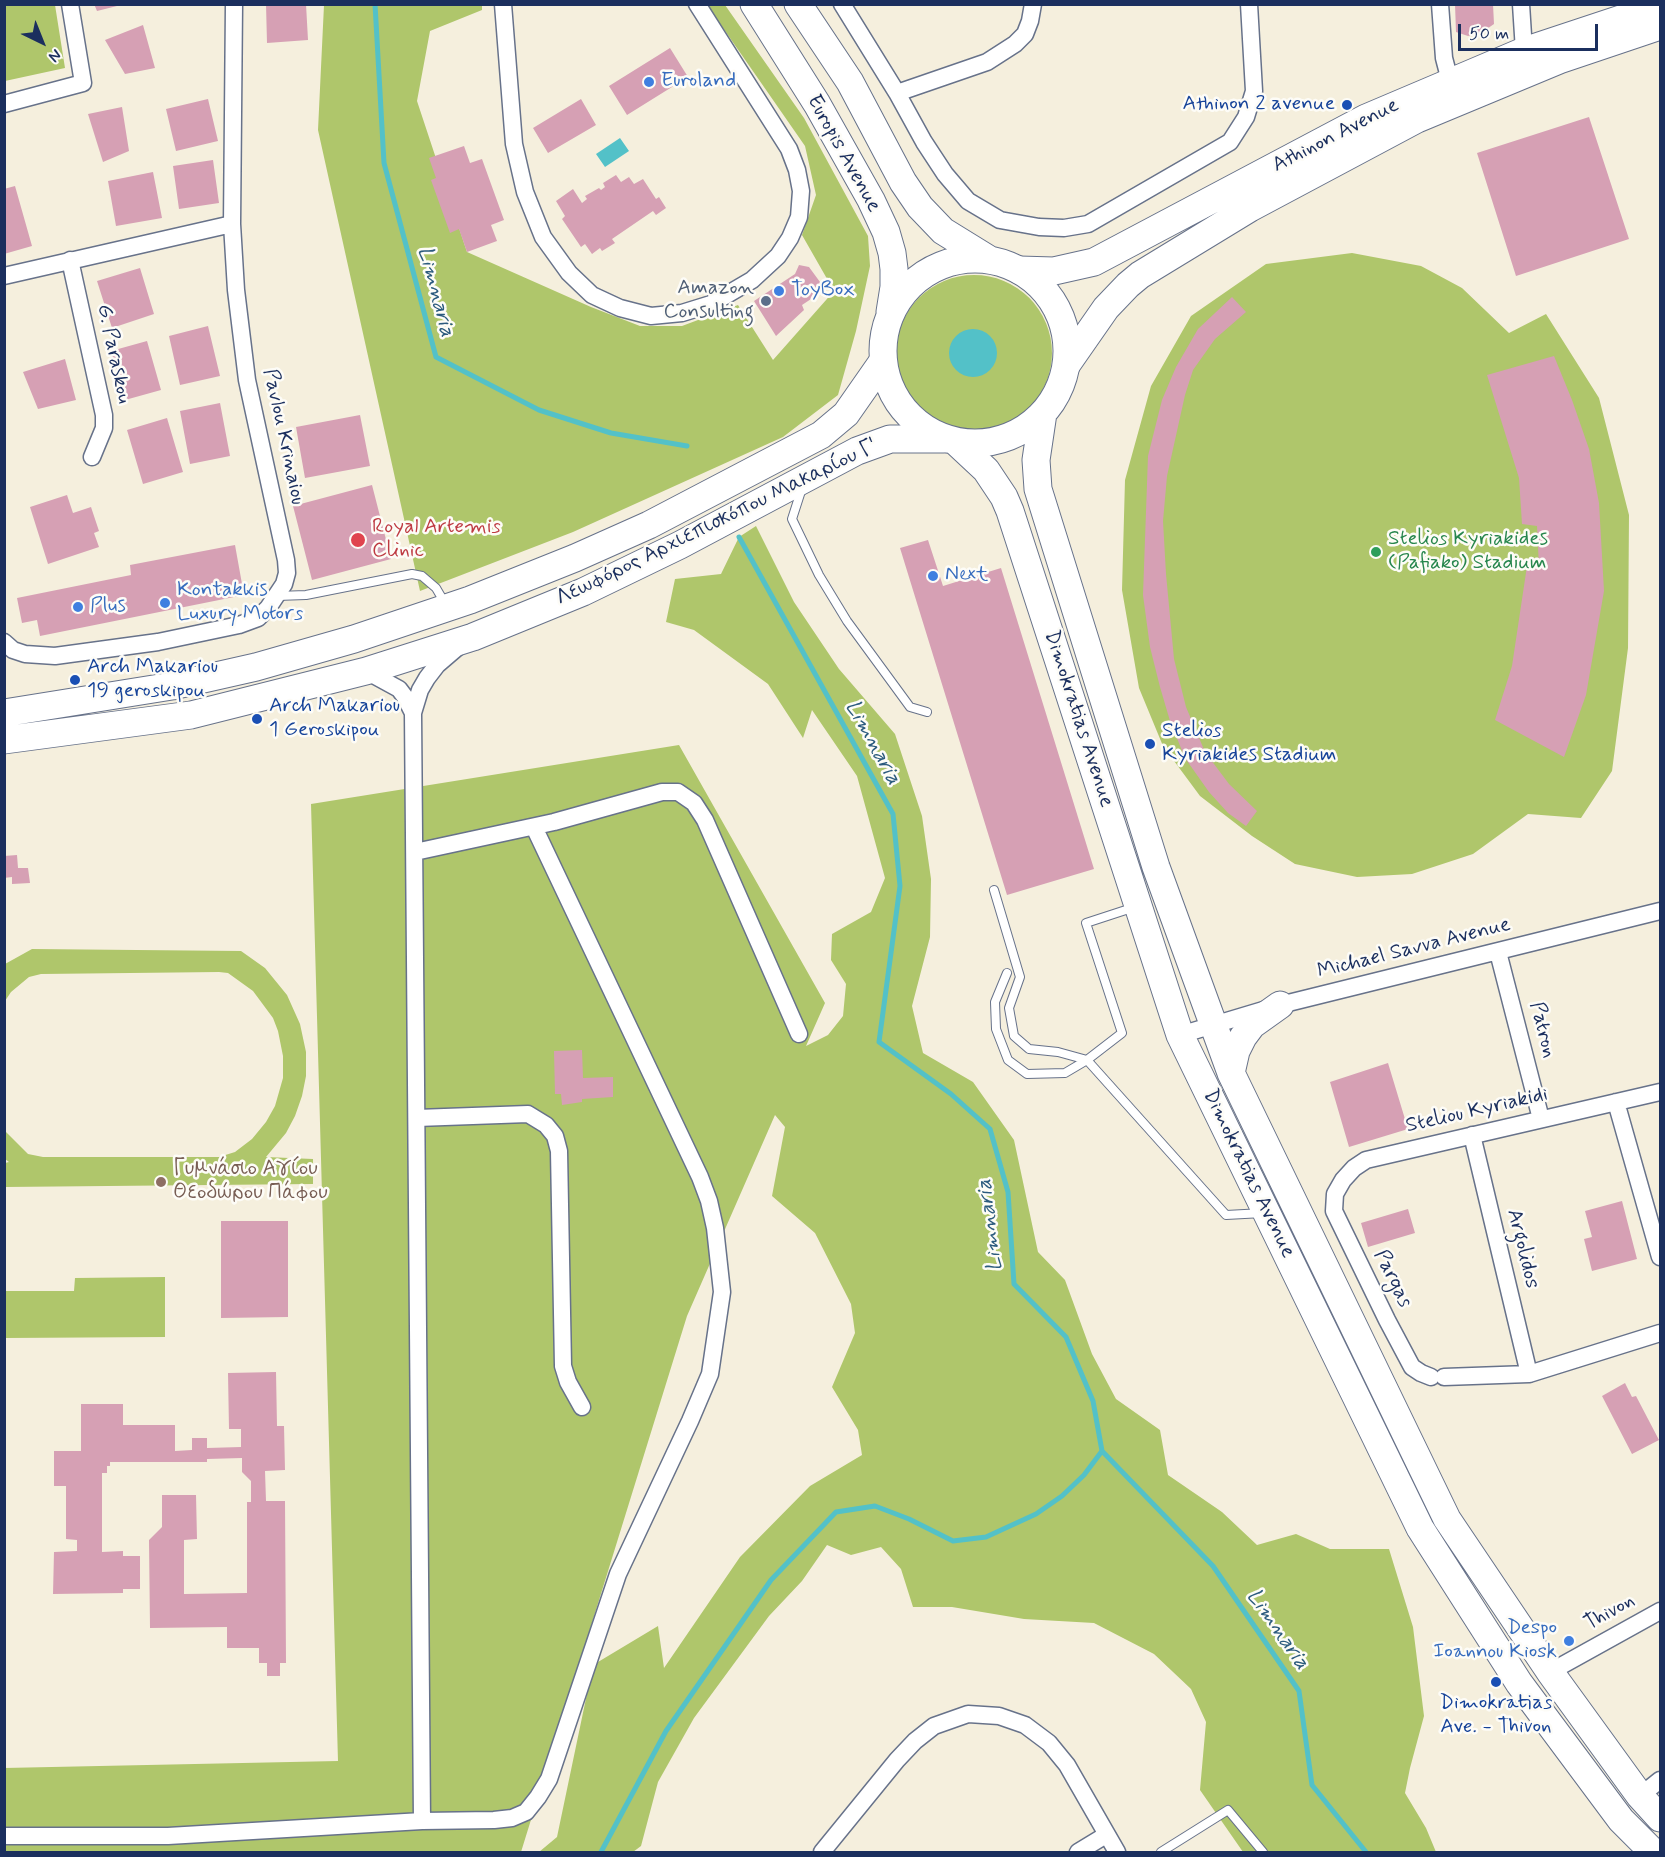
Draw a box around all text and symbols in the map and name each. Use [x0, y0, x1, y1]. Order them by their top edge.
north arrow [12, 12, 72, 72]
scale bar [1461, 12, 1600, 50]
text: 50 m [1469, 22, 1509, 46]
text: N [44, 44, 66, 67]
place label: Euroland [661, 69, 736, 95]
marker: Euroland [642, 75, 656, 89]
street label: Europis Avenue [800, 91, 886, 217]
place label: Athinon 2 avenue [1183, 92, 1335, 118]
street label: Athinon Avenue [1269, 93, 1403, 179]
marker: Athinon 2 avenue [1340, 98, 1354, 112]
water label: Limnaria [410, 244, 460, 340]
place label: Amazon Consulting [664, 276, 754, 326]
place label: ToyBox [791, 278, 855, 304]
marker: ToyBox [772, 284, 786, 298]
marker: Amazon Consulting [759, 294, 773, 308]
street label: G. Paraskou [90, 302, 136, 406]
street label: Pavlou Krinaiou [256, 367, 310, 507]
street label: Λεωφόρος Αρχιεπισκόπου Μακαρίου Γ' [552, 434, 882, 612]
place label: Royal Artemis Clinic [372, 515, 501, 565]
place label: Stelios Kyriakides (Pafiako) Stadium [1388, 527, 1548, 577]
marker: Royal Artemis Clinic [349, 531, 367, 549]
marker: Stelios Kyriakides (Pafiako) Stadium [1369, 545, 1383, 559]
place label: Next [945, 563, 988, 589]
marker: Next [926, 569, 940, 583]
place label: Kontakkis Luxury Motors [177, 578, 303, 628]
place label: Plus [90, 594, 126, 620]
marker: Kontakkis Luxury Motors [158, 596, 172, 610]
marker: Plus [71, 600, 85, 614]
street label: Dimokratias Avenue [1038, 627, 1118, 811]
place label: Arch Makariou 19 geroskipou [87, 655, 218, 705]
marker: Arch Makariou 19 geroskipou [68, 673, 82, 687]
place label: Arch Makariou 1 Geroskipou [269, 694, 400, 744]
water label: Limnaria [838, 696, 906, 790]
marker: Arch Makariou 1 Geroskipou [250, 712, 264, 726]
place label: Stelios Kyriakides Stadium [1162, 719, 1337, 769]
marker: Stelios Kyriakides Stadium [1143, 737, 1157, 751]
street label: Michael Savva Avenue [1315, 913, 1513, 985]
street label: Patron [1523, 999, 1561, 1061]
street label: Steliou Kyriakidi [1403, 1082, 1551, 1140]
street label: Dimokratias Avenue [1196, 1086, 1300, 1262]
place label: Γυμνάσιο Αγίου Θεοδώρου Πάφου [173, 1157, 328, 1207]
marker: Γυμνάσιο Αγίου Θεοδώρου Πάφου [154, 1175, 168, 1189]
water label: Limnaria [972, 1177, 1010, 1273]
street label: Argolidos [1500, 1207, 1544, 1291]
street label: Pargas [1367, 1246, 1417, 1312]
water label: Limnaria [1240, 1584, 1314, 1676]
street label: Thivon [1580, 1589, 1640, 1637]
place label: Despo Ioannou Kiosk [1433, 1616, 1557, 1666]
marker: Despo Ioannou Kiosk [1562, 1634, 1576, 1648]
marker: Dimokratias Ave. - Thivon [1489, 1675, 1503, 1689]
place label: Dimokratias Ave. - Thivon [1440, 1691, 1552, 1741]

